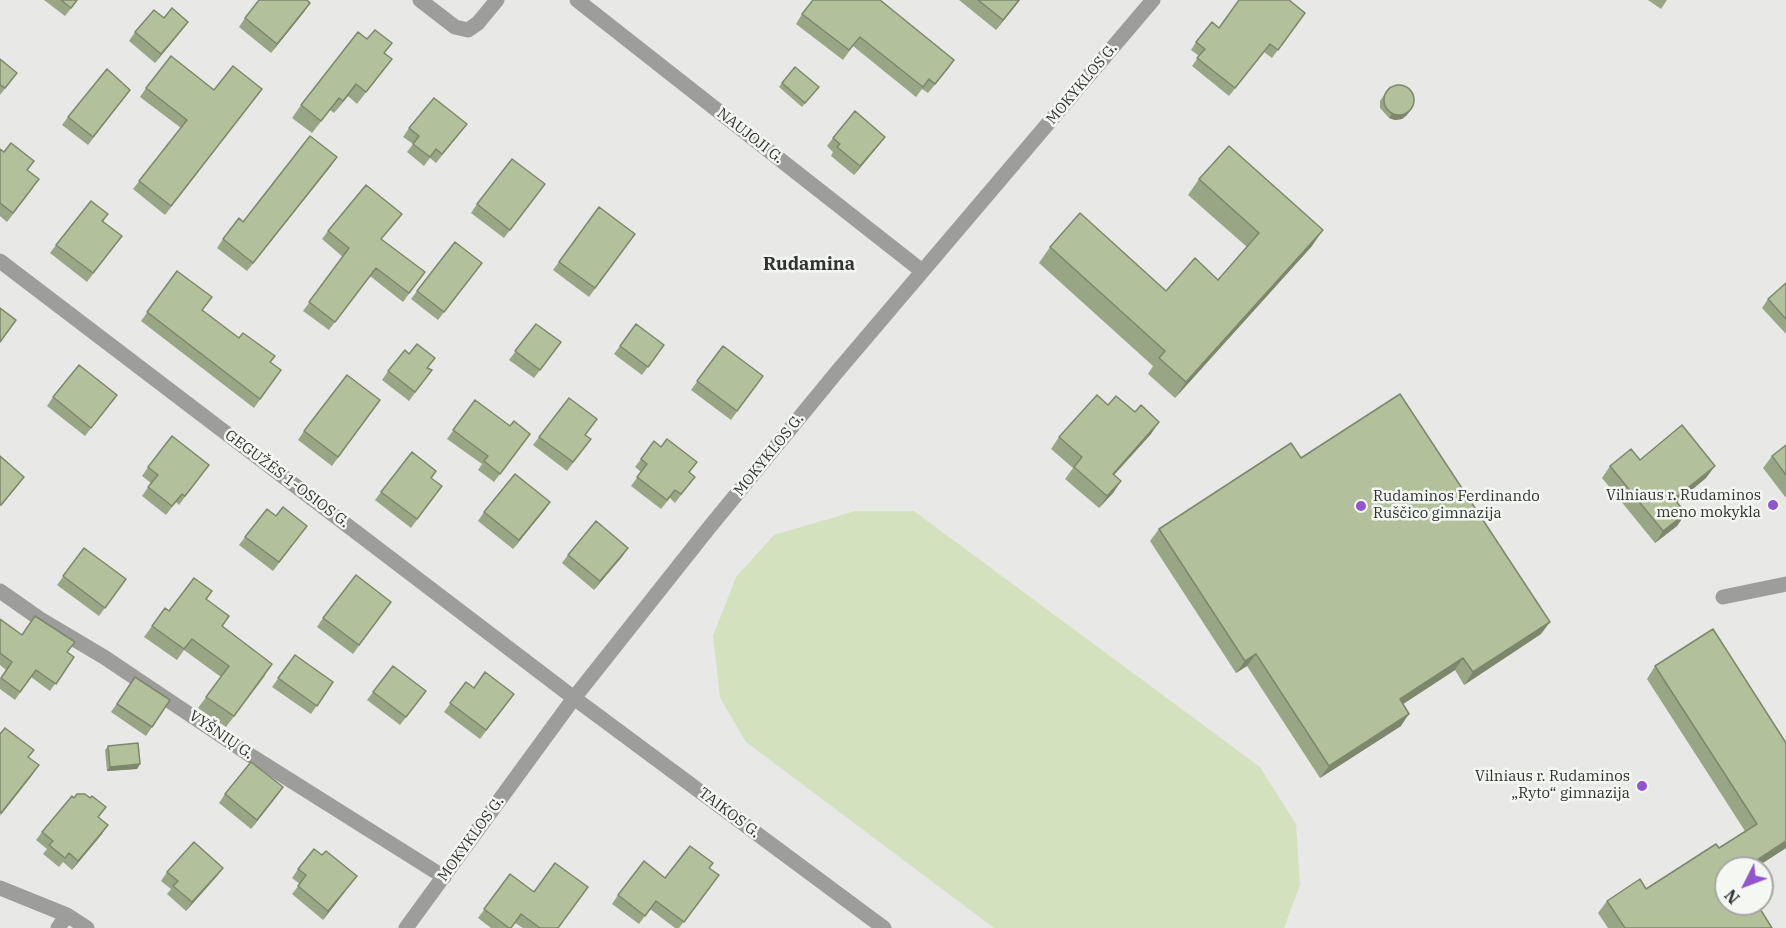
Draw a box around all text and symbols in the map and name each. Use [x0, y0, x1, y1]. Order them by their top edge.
street label: MOKYKLOS G. [1043, 40, 1121, 128]
street label: NAUJOJI G. [713, 104, 787, 168]
district label: Rudamina [763, 254, 855, 276]
street label: MOKYKLOS G. [730, 410, 808, 500]
street label: GEGUŽĖS 1-OSIOS G. [221, 426, 353, 532]
place label: Vilniaus r. Rudaminos meno mokykla [1606, 487, 1761, 522]
place label: Rudaminos Ferdinando Ruščico gimnazija [1373, 488, 1540, 523]
marker: Vilniaus r. Rudaminos meno mokykla [1766, 498, 1780, 512]
marker: Rudaminos Ferdinando Ruščico gimnazija [1354, 499, 1368, 513]
street label: VYŠNIŲ G. [185, 707, 257, 763]
place label: Vilniaus r. Rudaminos „Ryto“ gimnazija [1475, 768, 1630, 803]
marker: Vilniaus r. Rudaminos „Ryto“ gimnazija [1635, 779, 1649, 793]
street label: TAIKOS G. [695, 784, 763, 842]
street label: MOKYKLOS G. [434, 793, 508, 885]
north arrow [1714, 856, 1774, 916]
text: N [1720, 885, 1744, 908]

